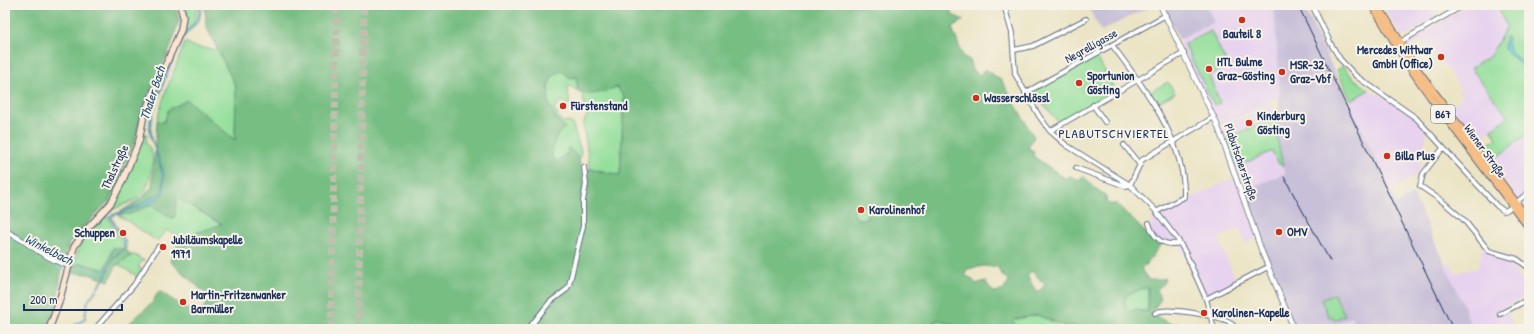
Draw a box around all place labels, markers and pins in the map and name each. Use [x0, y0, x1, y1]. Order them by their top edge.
marker: Bauteil 8 [1237, 15, 1247, 25]
place label: Bauteil 8 [1223, 25, 1262, 42]
place label: Mercedes Wittwar GmbH (Office) [1357, 41, 1433, 72]
marker: Mercedes Wittwar GmbH (Office) [1436, 52, 1446, 62]
place label: HTL Bulme Graz-Gösting [1217, 53, 1276, 85]
place label: MSR-32 Graz-Vbf [1290, 56, 1332, 87]
marker: HTL Bulme Graz-Gösting [1204, 64, 1214, 74]
place label: Sportunion Gösting [1087, 67, 1135, 99]
marker: MSR-32 Graz-Vbf [1277, 67, 1287, 77]
marker: Sportunion Gösting [1074, 78, 1084, 88]
place label: Wasserschlössl [984, 89, 1050, 106]
marker: Wasserschlössl [971, 93, 981, 103]
place label: Fürstenstand [570, 97, 628, 114]
marker: Fürstenstand [558, 101, 568, 111]
place label: Kinderburg Gösting [1257, 107, 1306, 139]
marker: Kinderburg Gösting [1244, 118, 1254, 128]
place label: Billa Plus [1395, 147, 1435, 164]
marker: Billa Plus [1382, 151, 1392, 161]
place label: Karolinenhof [869, 201, 926, 218]
marker: Karolinenhof [856, 205, 866, 215]
place label: OMV [1287, 223, 1308, 240]
place label: Schuppen [75, 224, 116, 242]
marker: OMV [1274, 227, 1284, 237]
marker: Schuppen [118, 228, 128, 238]
place label: Jubiläumskapelle 1971 [171, 231, 243, 262]
marker: Jubiläumskapelle 1971 [158, 242, 168, 252]
place label: Martin-Fritzenwanker Barmüller [191, 286, 286, 317]
marker: Martin-Fritzenwanker Barmüller [178, 297, 188, 307]
place label: Karolinen-Kapelle [1212, 304, 1290, 322]
marker: Karolinen-Kapelle [1199, 308, 1209, 318]

